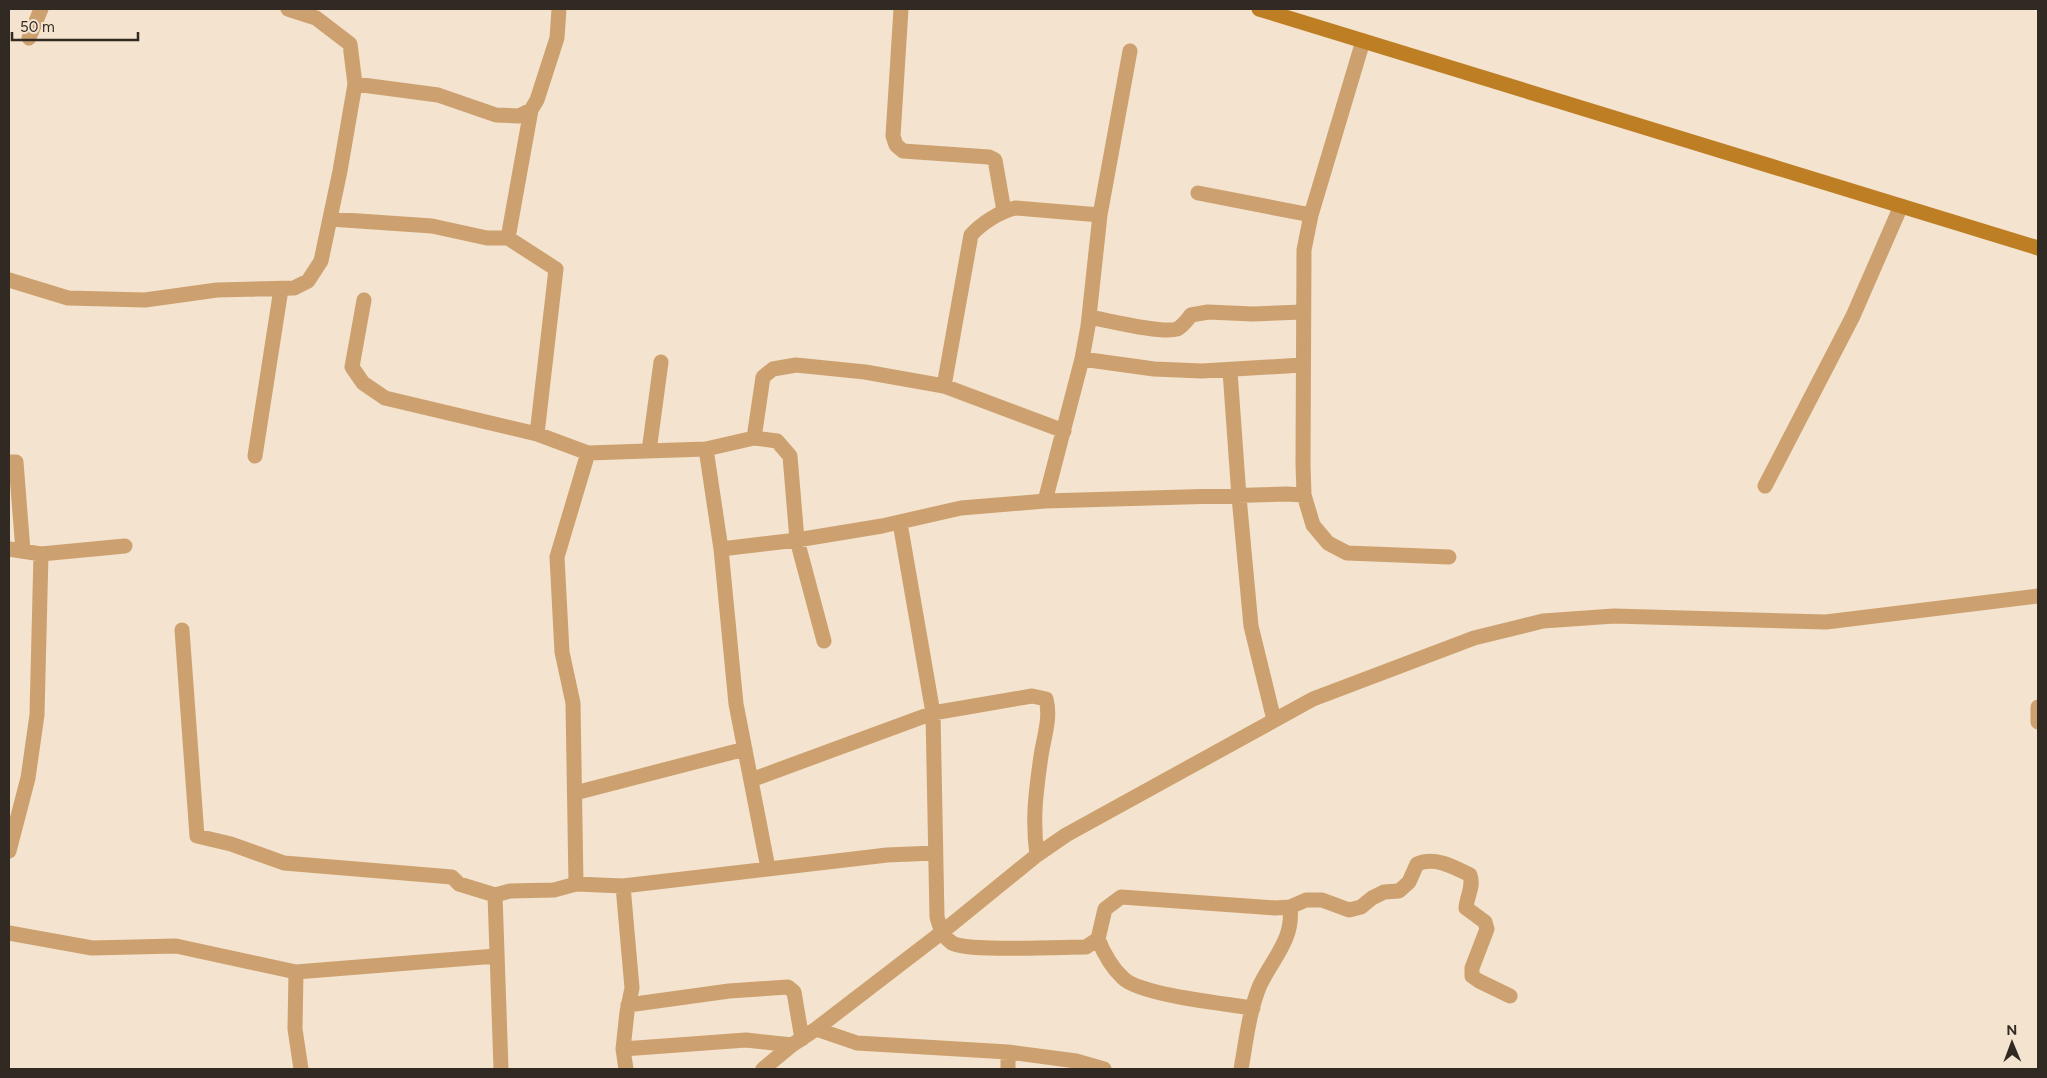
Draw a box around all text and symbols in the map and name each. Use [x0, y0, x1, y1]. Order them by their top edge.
scale bar [12, 10, 139, 42]
text: 50 m [20, 18, 55, 36]
north arrow [1987, 1018, 2037, 1068]
text: N [2006, 1022, 2017, 1039]

